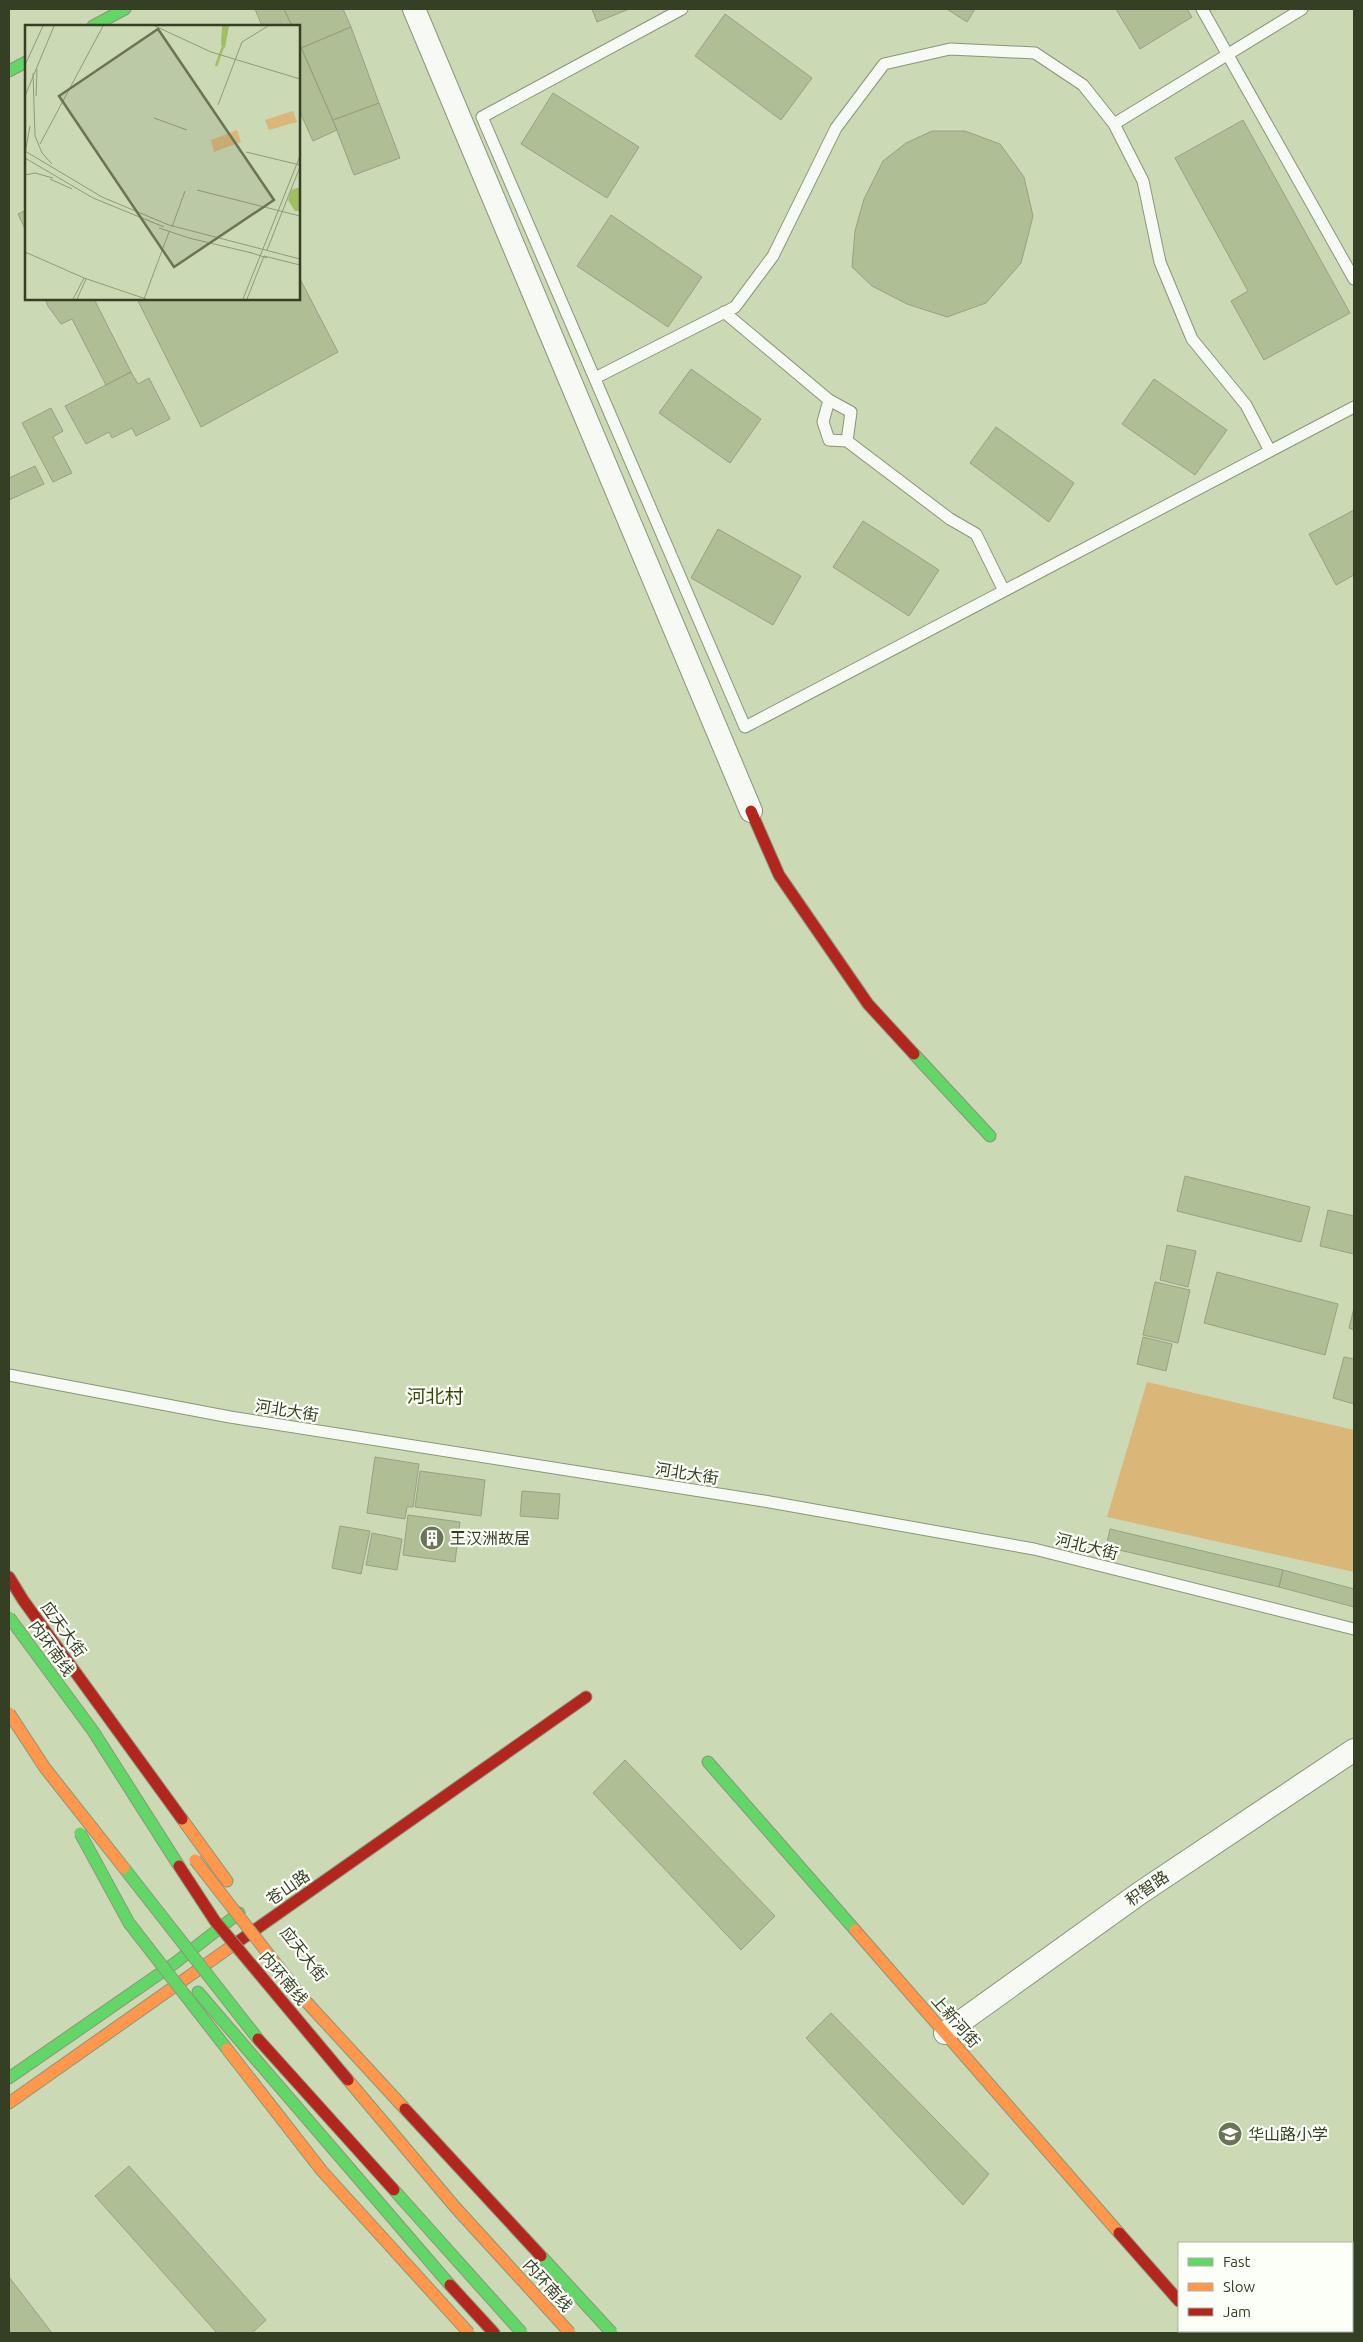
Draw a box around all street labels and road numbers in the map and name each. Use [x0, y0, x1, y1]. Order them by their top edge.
street label: 河北大街 [254, 1396, 320, 1424]
street label: 河北大街 [654, 1459, 720, 1487]
street label: 河北大街 [1054, 1530, 1120, 1562]
street label: 应天大街 [38, 1598, 90, 1660]
street label: 内环南线 [26, 1617, 78, 1679]
street label: 苍山路 [263, 1866, 313, 1908]
street label: 积智路 [1122, 1867, 1172, 1909]
street label: 应天大街 [277, 1923, 331, 1985]
street label: 内环南线 [257, 1948, 311, 2008]
street label: 上新河街 [928, 1991, 984, 2051]
street label: 内环南线 [520, 2255, 576, 2315]

